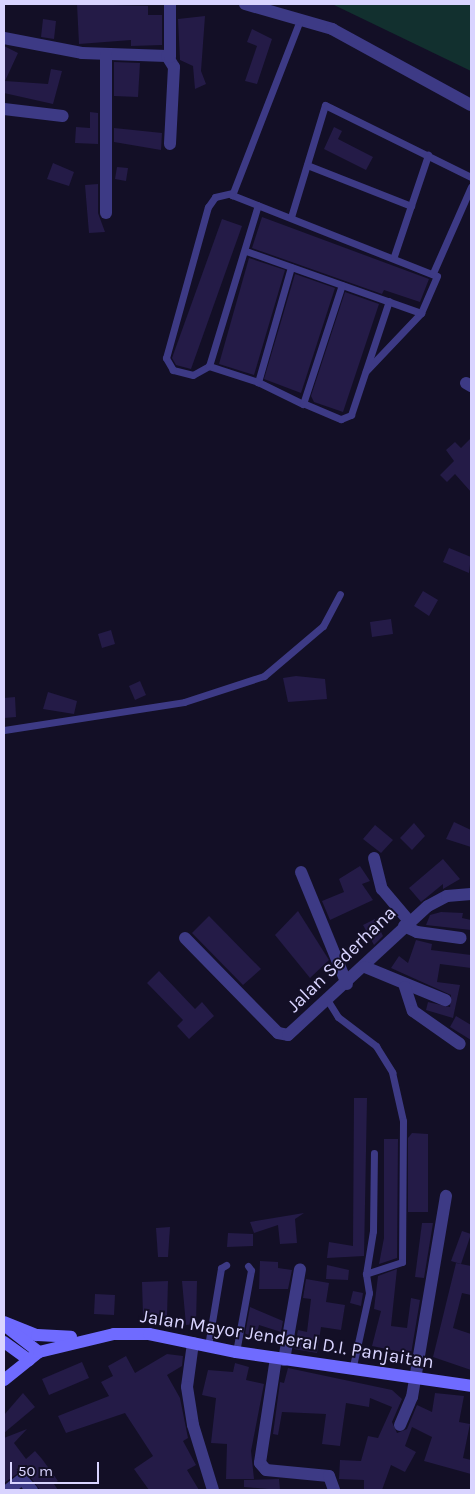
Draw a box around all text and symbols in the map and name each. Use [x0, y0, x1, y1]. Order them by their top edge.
street label: Jalan Sederhana [283, 902, 401, 1018]
street label: Jalan Mayor Jenderal D.I. Panjaitan [139, 1306, 435, 1374]
scale bar [12, 1452, 101, 1484]
text: 50 m [18, 1462, 53, 1480]

